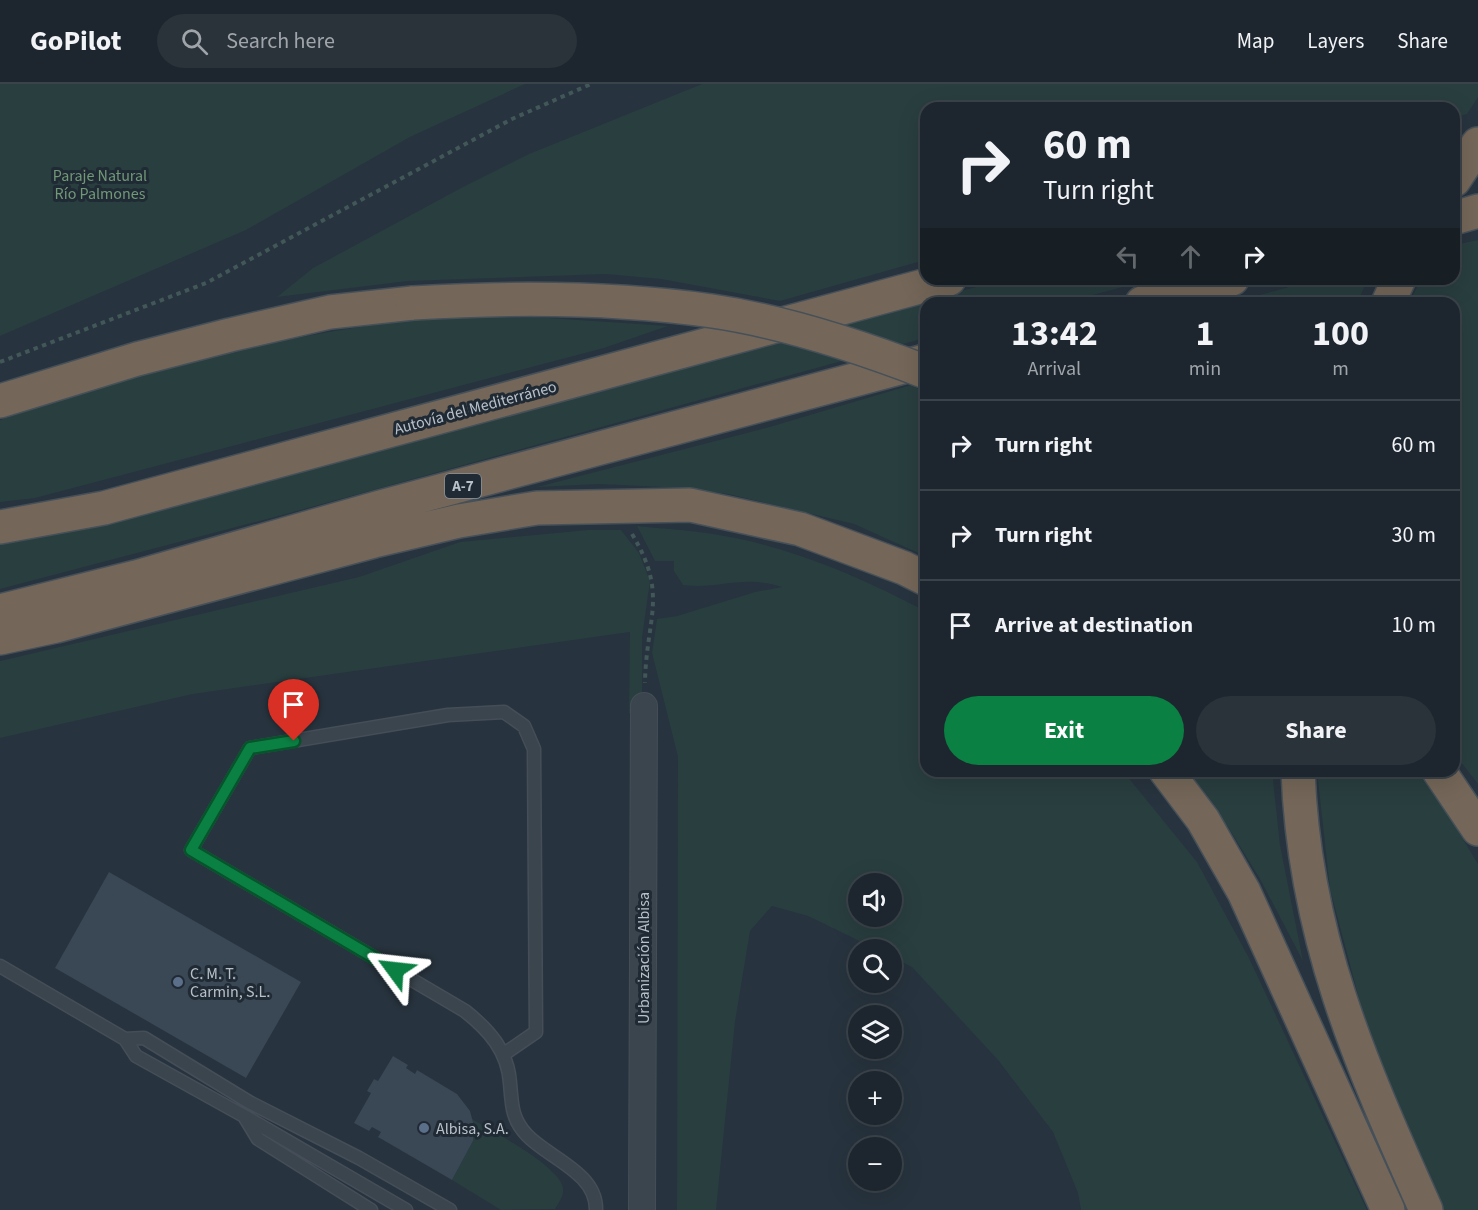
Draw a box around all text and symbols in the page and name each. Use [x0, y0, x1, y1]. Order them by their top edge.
search box [157, 14, 577, 68]
text: GoPilot [30, 21, 121, 61]
icon: search [178, 25, 211, 58]
text: Search here [226, 25, 335, 57]
text: Map [1237, 26, 1274, 56]
text: Layers [1307, 26, 1364, 56]
text: Share [1397, 26, 1448, 56]
text: 60 m [1043, 115, 1132, 175]
icon: right [944, 126, 1022, 204]
park label: Paraje Natural Río Palmones [53, 165, 147, 205]
text: Turn right [1043, 171, 1154, 210]
icon: left [1111, 240, 1144, 273]
icon: ahead [1174, 240, 1207, 273]
icon: right [1237, 240, 1270, 273]
text: 13:42 [1011, 308, 1098, 359]
text: 1 [1195, 308, 1214, 359]
text: 100 [1312, 308, 1369, 359]
text: Arrival [1027, 355, 1081, 383]
text: min [1189, 355, 1221, 383]
text: m [1332, 355, 1349, 383]
street label: Autovía del Mediterráneo [392, 376, 559, 440]
icon: right [944, 429, 977, 462]
text: Turn right [995, 429, 1092, 461]
text: 60 m [1391, 429, 1436, 461]
road number: A-7 [445, 474, 481, 498]
icon: right [944, 519, 977, 552]
text: Turn right [995, 519, 1092, 551]
text: 30 m [1391, 519, 1436, 551]
icon: arrive [944, 609, 977, 642]
text: Arrive at destination [995, 609, 1193, 641]
text: 10 m [1391, 609, 1436, 641]
pin [268, 679, 319, 741]
icon: arrive [277, 688, 310, 721]
button: Exit [944, 696, 1184, 765]
button: Share [1196, 696, 1436, 765]
map controls [848, 873, 902, 1191]
button: sound [848, 873, 902, 927]
street label: Urbanización Albisa [633, 892, 655, 1024]
position arrow [363, 938, 427, 1002]
button: search [848, 939, 902, 993]
place label: C. M. T. Carmin, S.L. [190, 963, 270, 1003]
marker: C. M. T. Carmin, S.L. [171, 975, 185, 989]
button: layers [848, 1005, 902, 1059]
button: + [848, 1071, 902, 1125]
place label: Albisa, S.A. [436, 1118, 509, 1140]
marker: Albisa, S.A. [417, 1121, 431, 1135]
button: − [848, 1137, 902, 1191]

